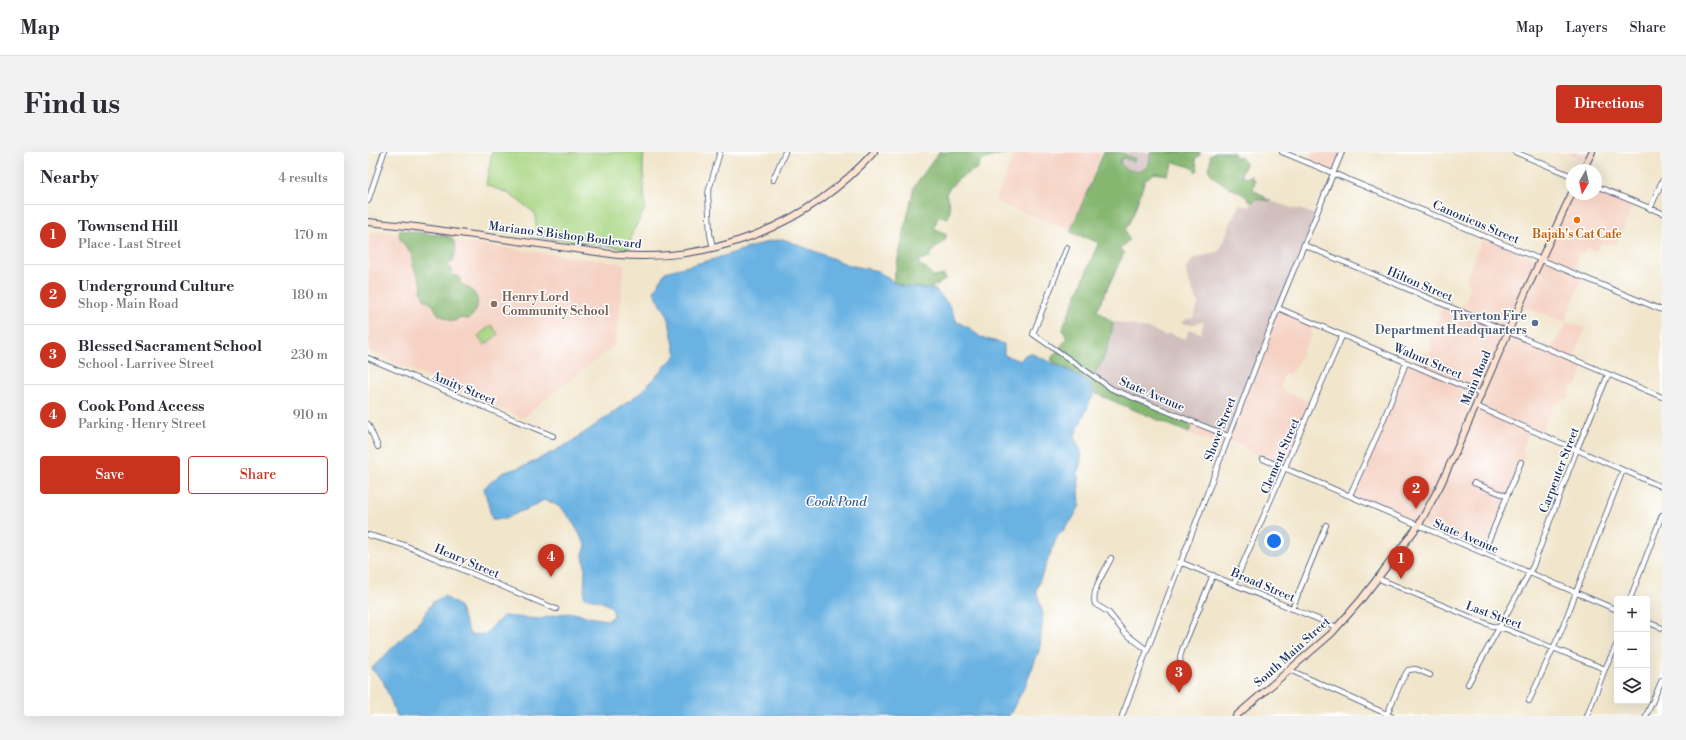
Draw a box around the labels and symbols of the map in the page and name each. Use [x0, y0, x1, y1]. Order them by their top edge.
north arrow [1566, 164, 1602, 200]
street label: Canonicus Street [1430, 197, 1522, 248]
marker: Bajah's Cat Cafe [1572, 215, 1582, 225]
street label: Mariano S Bishop Boulevard [487, 219, 643, 252]
place label: Bajah's Cat Cafe [1532, 227, 1623, 242]
street label: Hilton Street [1385, 264, 1456, 305]
place label: Henry Lord Community School [502, 290, 609, 319]
marker: Henry Lord Community School [489, 299, 499, 309]
place label: Tiverton Fire Department Headquarters [1375, 309, 1528, 338]
marker: Tiverton Fire Department Headquarters [1530, 318, 1540, 328]
street label: Walnut Street [1390, 340, 1465, 383]
street label: Main Road [1458, 348, 1495, 408]
street label: Amity Street [429, 368, 499, 409]
street label: State Avenue [1117, 374, 1187, 415]
street label: Shove Street [1201, 394, 1240, 463]
street label: Clement Street [1258, 415, 1303, 496]
street label: Carpenter Street [1536, 425, 1583, 515]
pin: 2 [1403, 476, 1429, 509]
water label: Cook Pond [806, 494, 867, 510]
street label: State Avenue [1431, 516, 1501, 557]
your location [1264, 531, 1284, 551]
street label: Henry Street [432, 541, 502, 582]
pin: 4 [538, 544, 564, 577]
pin: 1 [1388, 546, 1414, 579]
street label: Broad Street [1228, 565, 1298, 606]
street label: Last Street [1464, 598, 1525, 633]
street label: South Main Street [1251, 614, 1334, 691]
pin: 3 [1166, 660, 1192, 693]

